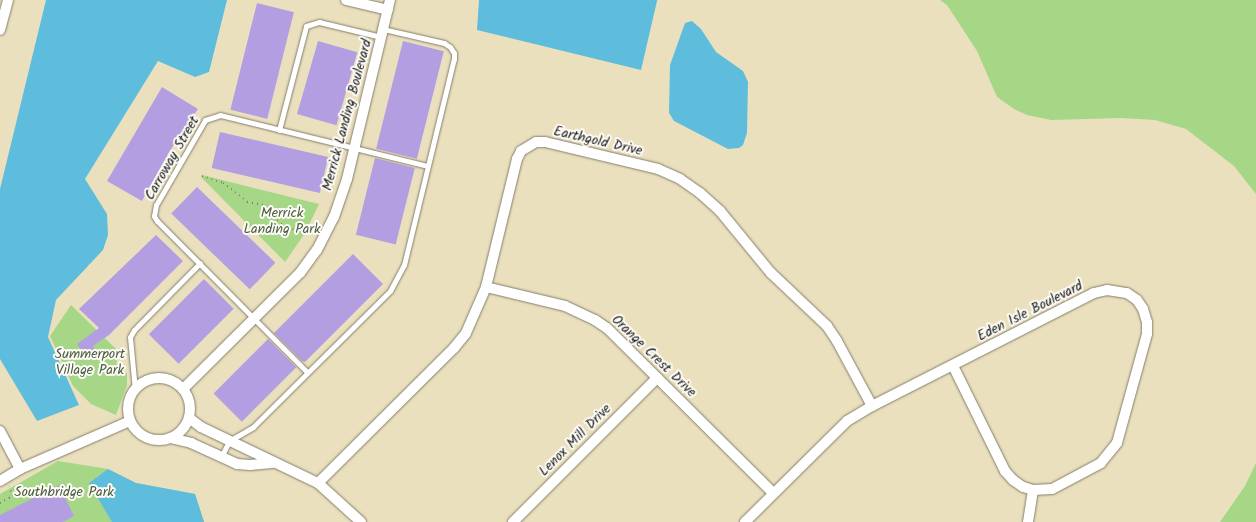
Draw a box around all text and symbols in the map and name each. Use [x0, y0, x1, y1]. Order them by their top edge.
street label: Merrick Landing Boulevard [319, 38, 375, 192]
street label: Carroway Street [141, 113, 203, 203]
street label: Earthgold Drive [552, 123, 644, 159]
park label: Merrick Landing Park [243, 205, 321, 238]
street label: Eden Isle Boulevard [975, 277, 1085, 345]
street label: Orange Crest Drive [608, 311, 700, 401]
park label: Summerport Village Park [55, 346, 125, 378]
street label: Lenox Mill Drive [535, 400, 615, 480]
park label: Southbridge Park [14, 484, 114, 500]

